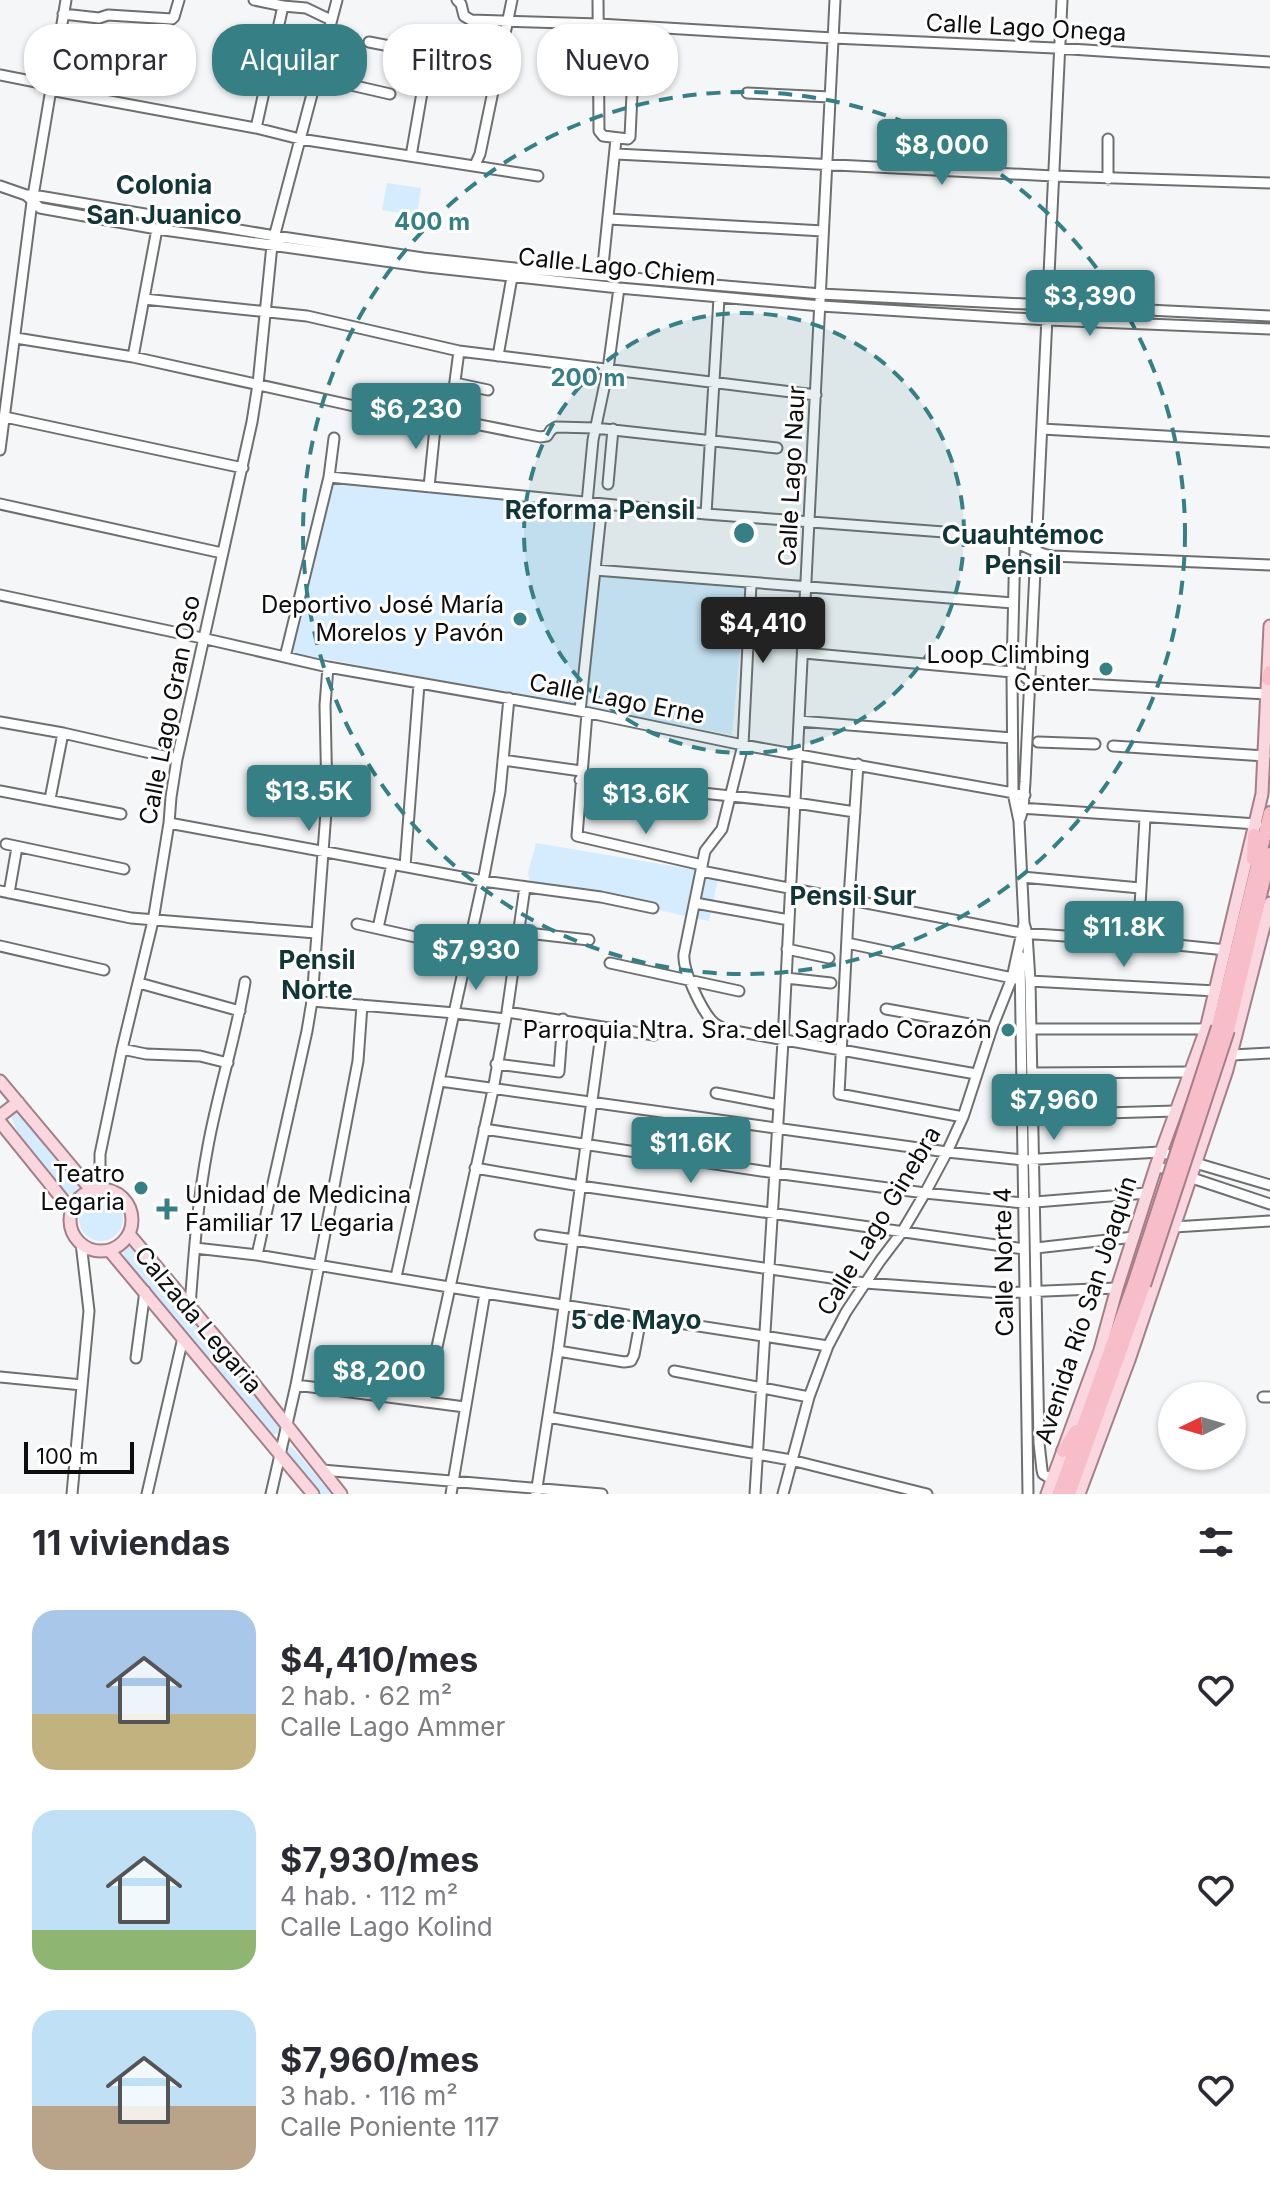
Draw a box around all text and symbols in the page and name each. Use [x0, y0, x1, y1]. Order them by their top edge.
street label: Calle Lago Onega [925, 8, 1127, 47]
chip: Comprar [24, 24, 196, 96]
chip: Alquilar [212, 24, 367, 96]
chip: Filtros [383, 24, 521, 96]
chip: Nuevo [537, 24, 678, 96]
pin: $8,000 [877, 119, 1007, 187]
text: $8,000 [895, 129, 989, 160]
district label: Colonia San Juanico [86, 169, 242, 230]
text: 400 m [394, 207, 470, 236]
street label: Calle Lago Chiem [517, 242, 717, 291]
pin: $3,390 [1025, 270, 1155, 338]
text: $3,390 [1044, 280, 1136, 311]
text: 200 m [550, 363, 626, 392]
pin: $6,230 [351, 383, 481, 451]
street label: Calle Lago Naur [772, 385, 811, 567]
text: $6,230 [370, 393, 462, 424]
district label: Reforma Pensil [505, 494, 695, 525]
centre of rings [730, 519, 758, 547]
district label: Cuauhtémoc Pensil [942, 519, 1104, 580]
place label: Deportivo José María Morelos y Pavón [261, 590, 504, 647]
street label: Calle Lago Gran Oso [133, 593, 206, 827]
pin: $4,410 [698, 597, 828, 665]
text: $4,410 [719, 607, 807, 638]
marker: Deportivo José María Morelos y Pavón [511, 610, 529, 628]
place label: Loop Climbing Center [927, 640, 1090, 697]
marker: Loop Climbing Center [1097, 660, 1115, 678]
street label: Calle Lago Erne [527, 667, 707, 730]
pin: $13.5K [244, 765, 374, 833]
pin: $13.6K [581, 768, 711, 836]
text: $13.5K [265, 775, 353, 806]
text: $13.6K [602, 778, 690, 809]
district label: Pensil Sur [790, 880, 917, 911]
pin: $11.8K [1059, 901, 1189, 969]
text: $11.8K [1082, 911, 1166, 942]
pin: $7,930 [411, 924, 541, 992]
text: $7,930 [432, 934, 520, 965]
district label: Pensil Norte [279, 944, 355, 1005]
place label: Parroquia Ntra. Sra. del Sagrado Corazón [523, 1015, 992, 1044]
marker: Parroquia Ntra. Sra. del Sagrado Corazón [999, 1021, 1017, 1039]
pin: $7,960 [989, 1074, 1119, 1142]
text: $7,960 [1010, 1084, 1098, 1115]
pin: $11.6K [626, 1117, 756, 1185]
street label: Calle Lago Ginebra [811, 1121, 946, 1321]
text: $11.6K [650, 1127, 732, 1158]
place label: Teatro Legaria [41, 1159, 125, 1216]
street label: Avenida Río San Joaquín [1029, 1172, 1143, 1447]
marker: Teatro Legaria [132, 1179, 150, 1197]
place label: Unidad de Medicina Familiar 17 Legaria [185, 1180, 411, 1237]
street label: Calle Norte 4 [988, 1187, 1019, 1337]
marker: Unidad de Medicina Familiar 17 Legaria [156, 1198, 178, 1220]
street label: Calzada Legaria [128, 1240, 268, 1399]
district label: 5 de Mayo [571, 1304, 701, 1335]
pin: $8,200 [314, 1345, 444, 1413]
text: $8,200 [332, 1355, 426, 1386]
north arrow [1158, 1382, 1246, 1470]
map controls [1158, 1382, 1246, 1470]
scale bar [24, 1438, 134, 1474]
text: 100 m [36, 1443, 98, 1469]
icon: filters [1194, 1520, 1238, 1564]
text: 11 viviendas [32, 1522, 230, 1563]
text: $4,410/mes [280, 1639, 478, 1680]
icon: home [96, 1642, 192, 1738]
icon: heart [1194, 1668, 1238, 1712]
text: 2 hab. · 62 m² [280, 1680, 452, 1711]
text: Calle Lago Ammer [280, 1711, 505, 1742]
text: $7,930/mes [280, 1839, 479, 1880]
icon: home [96, 1842, 192, 1938]
icon: heart [1194, 1868, 1238, 1912]
text: 4 hab. · 112 m² [280, 1880, 458, 1911]
text: Calle Lago Kolind [280, 1911, 493, 1942]
text: $7,960/mes [280, 2039, 479, 2080]
icon: home [96, 2042, 192, 2138]
icon: heart [1194, 2068, 1238, 2112]
text: 3 hab. · 116 m² [280, 2080, 458, 2111]
text: Calle Poniente 117 [280, 2111, 499, 2142]

